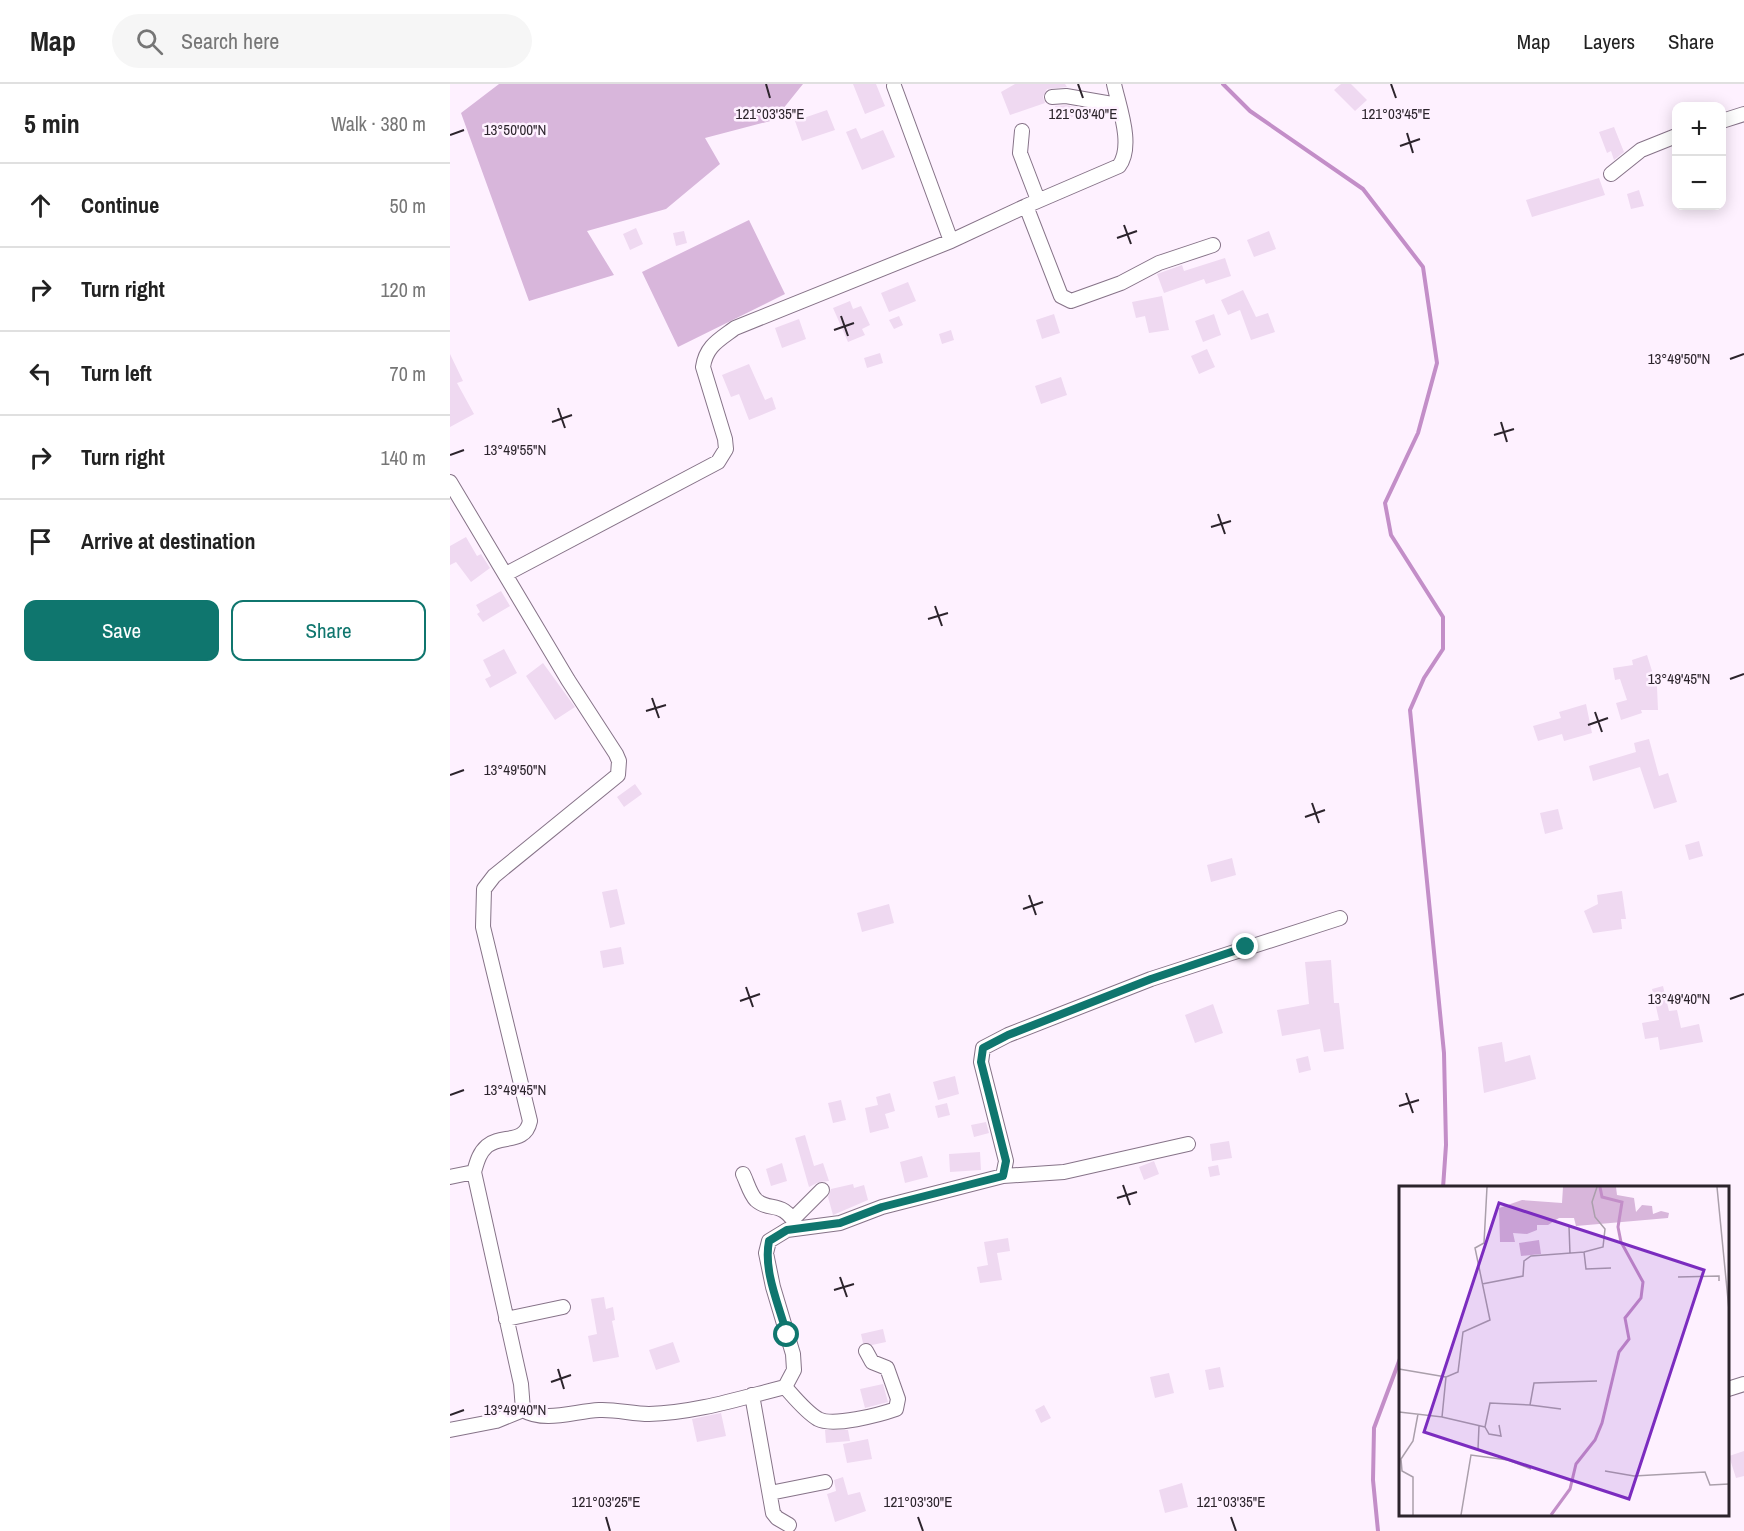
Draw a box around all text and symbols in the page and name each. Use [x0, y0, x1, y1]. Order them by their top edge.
search box [112, 14, 532, 68]
text: Map [30, 22, 76, 60]
icon: search [133, 25, 166, 58]
text: Search here [181, 26, 279, 56]
text: Map [1517, 27, 1550, 56]
text: Layers [1583, 27, 1635, 56]
text: Share [1668, 27, 1714, 56]
map controls [1672, 102, 1726, 210]
button: + [1672, 102, 1726, 156]
text: 121°03'35"E [736, 103, 804, 124]
text: 121°03'40"E [1049, 103, 1117, 124]
text: 121°03'45"E [1362, 103, 1430, 124]
text: 5 min [24, 106, 80, 141]
text: Walk · 380 m [331, 110, 426, 137]
text: 13°50'00"N [484, 119, 546, 140]
button: − [1672, 156, 1726, 210]
icon: ahead [24, 189, 57, 222]
text: Continue [81, 190, 159, 220]
text: 50 m [390, 192, 426, 219]
icon: right [24, 273, 57, 306]
text: Turn right [81, 274, 165, 304]
text: 120 m [380, 276, 426, 303]
text: 13°49'50"N [1648, 348, 1710, 369]
icon: left [24, 357, 57, 390]
text: Turn left [81, 358, 152, 388]
text: 70 m [390, 360, 426, 387]
text: 13°49'55"N [484, 439, 546, 460]
icon: right [24, 441, 57, 474]
text: Turn right [81, 442, 165, 472]
text: 140 m [380, 444, 426, 471]
icon: arrive [24, 525, 57, 558]
text: Arrive at destination [81, 526, 255, 556]
button: Save [24, 600, 219, 661]
button: Share [231, 600, 426, 661]
text: 13°49'45"N [1648, 668, 1710, 689]
text: 13°49'50"N [484, 759, 546, 780]
route end [1232, 933, 1258, 959]
text: 13°49'40"N [1648, 988, 1710, 1009]
text: 13°49'45"N [484, 1079, 546, 1100]
inset map [1399, 1186, 1729, 1516]
route start [773, 1321, 799, 1347]
text: 13°49'40"N [484, 1399, 546, 1420]
text: 121°03'25"E [572, 1491, 640, 1512]
text: 121°03'30"E [884, 1491, 952, 1512]
text: 121°03'35"E [1197, 1491, 1265, 1512]

